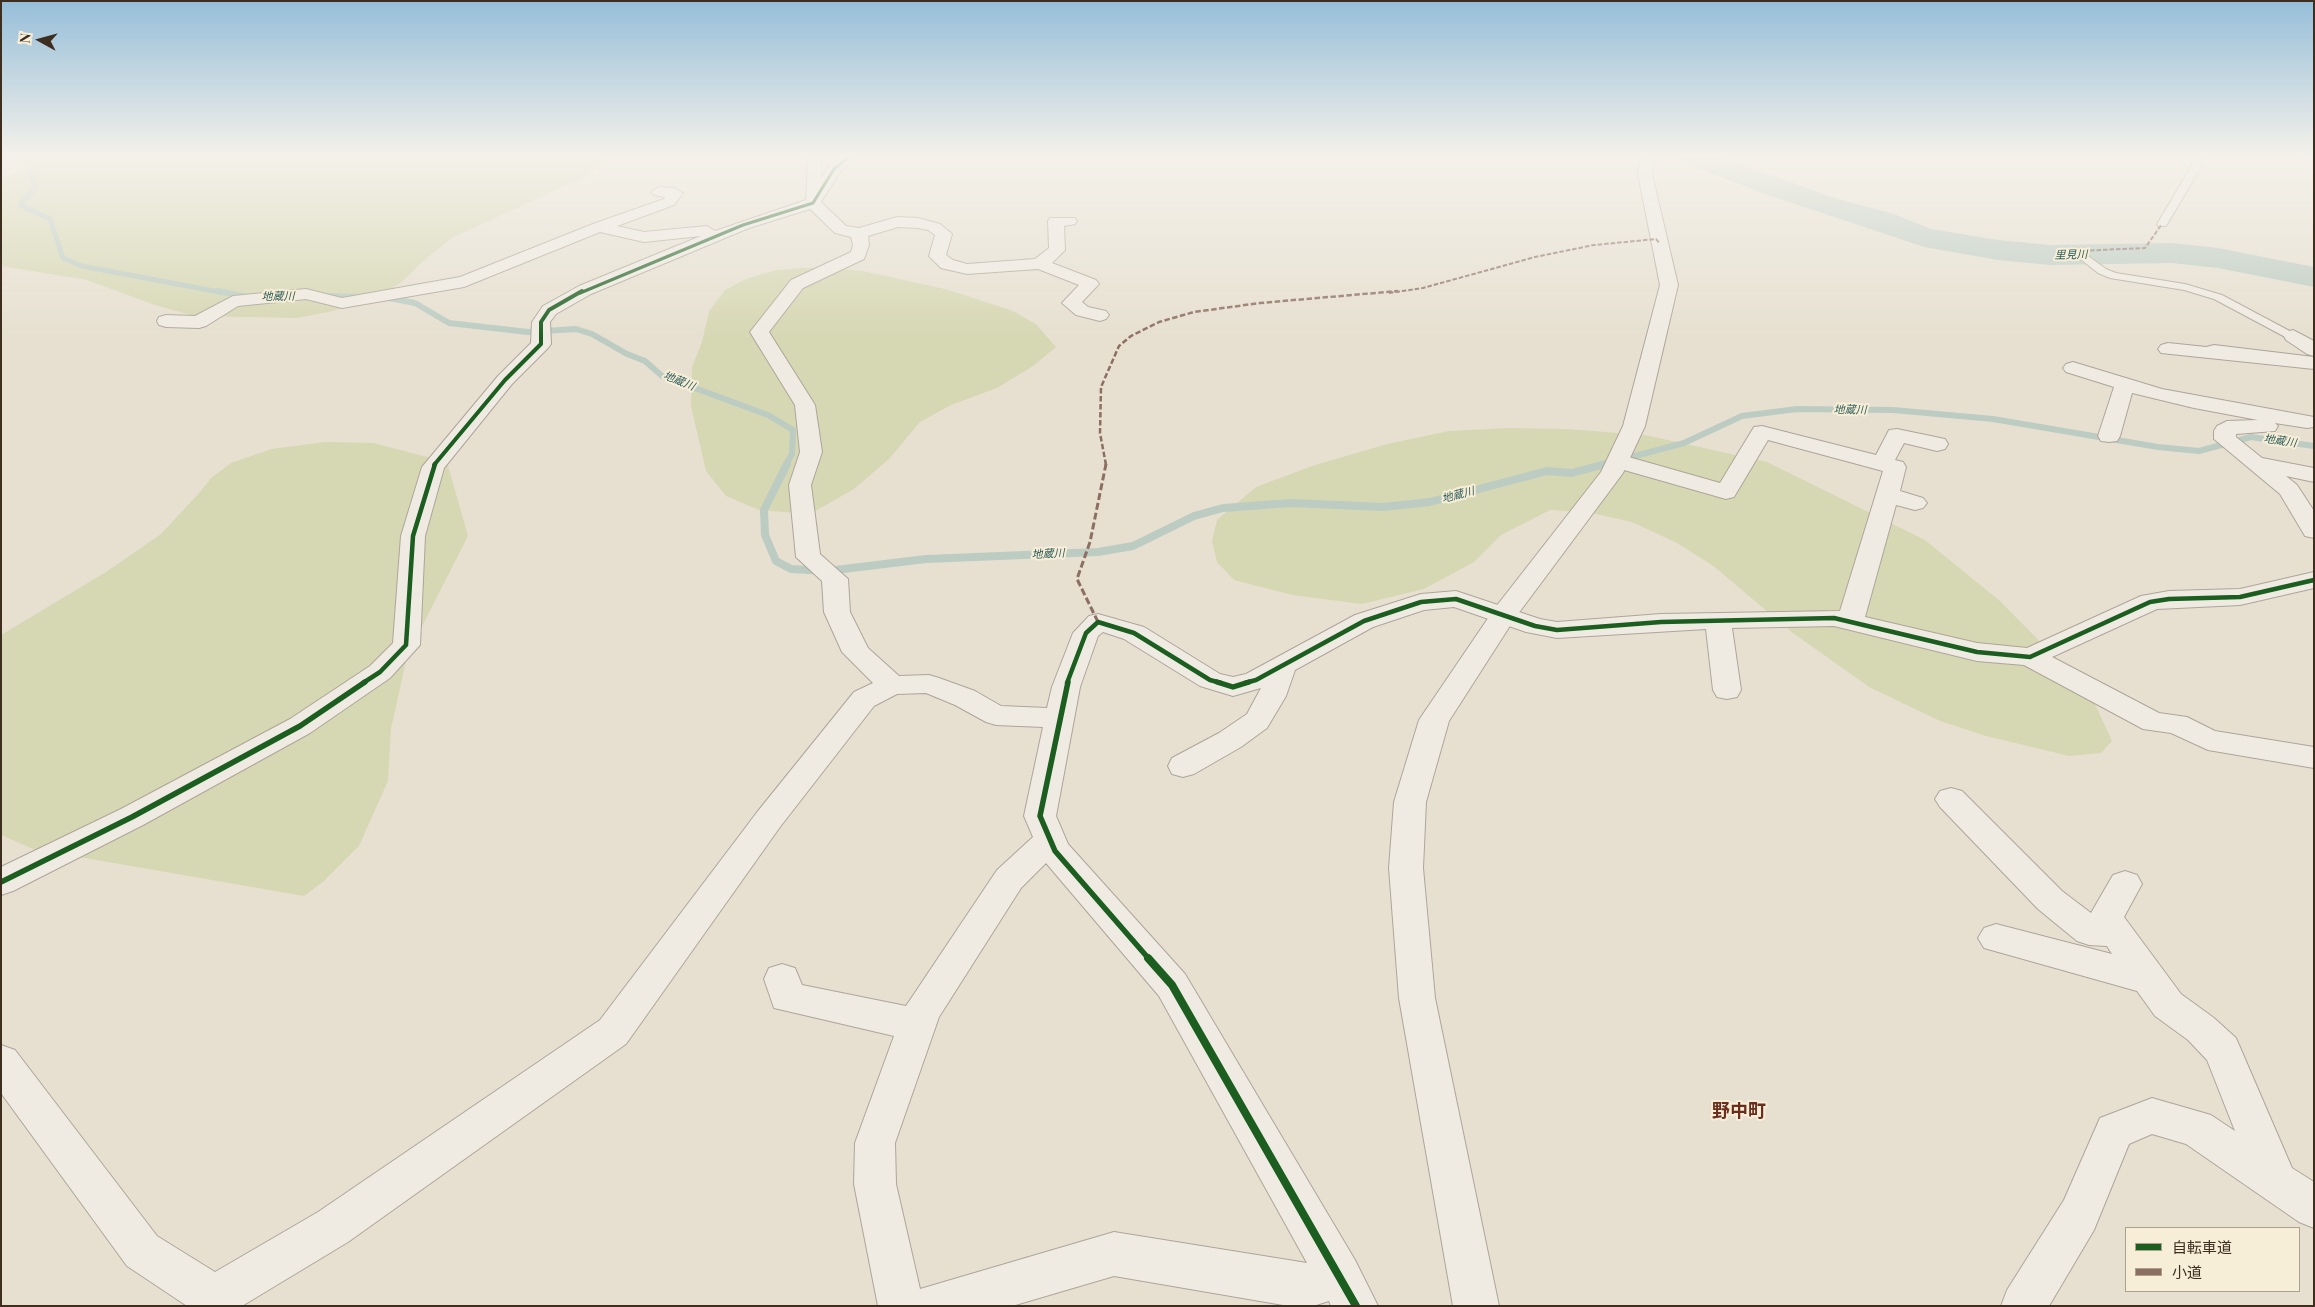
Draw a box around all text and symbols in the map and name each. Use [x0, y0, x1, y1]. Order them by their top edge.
north arrow [15, 15, 65, 65]
text: N [15, 32, 35, 44]
water label: 里見川 [2054, 248, 2088, 262]
water label: 地蔵川 [262, 290, 294, 304]
water label: 地蔵川 [661, 369, 697, 393]
water label: 地蔵川 [1833, 403, 1867, 417]
water label: 地蔵川 [2263, 432, 2297, 450]
water label: 地蔵川 [1440, 484, 1476, 506]
water label: 地蔵川 [1031, 547, 1065, 561]
district label: 野中町 [1712, 1100, 1766, 1122]
legend [2125, 1227, 2300, 1292]
text: 自転車道 [2172, 1237, 2232, 1257]
text: 小道 [2172, 1262, 2202, 1282]

